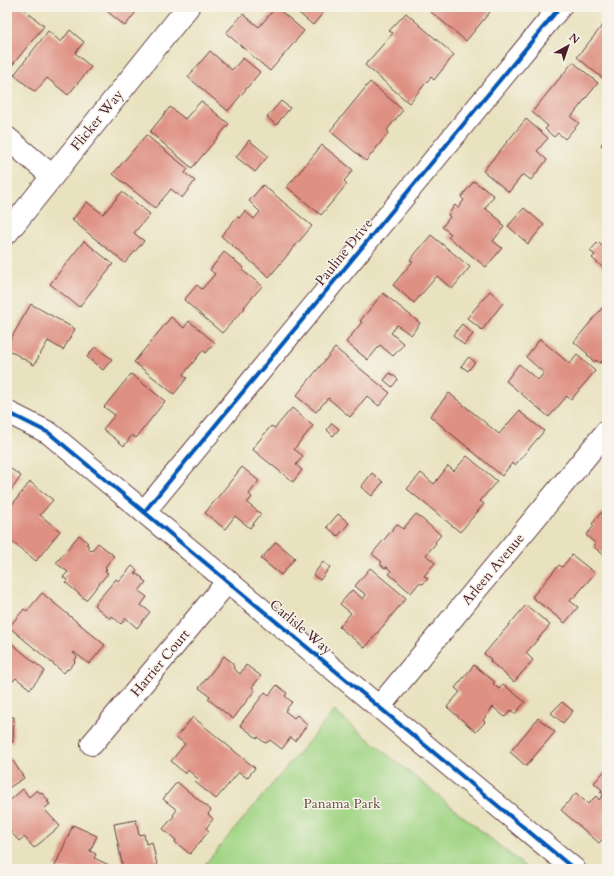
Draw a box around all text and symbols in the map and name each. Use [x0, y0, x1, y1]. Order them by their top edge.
north arrow [548, 26, 588, 66]
text: N [566, 30, 583, 48]
street label: Flicker Way [66, 85, 128, 155]
street label: Pauline Drive [311, 214, 377, 290]
street label: Arleen Avenue [457, 529, 529, 609]
street label: Carlisle Way [266, 595, 337, 659]
street label: Harrier Court [126, 625, 194, 701]
park label: Panama Park [304, 794, 381, 813]

